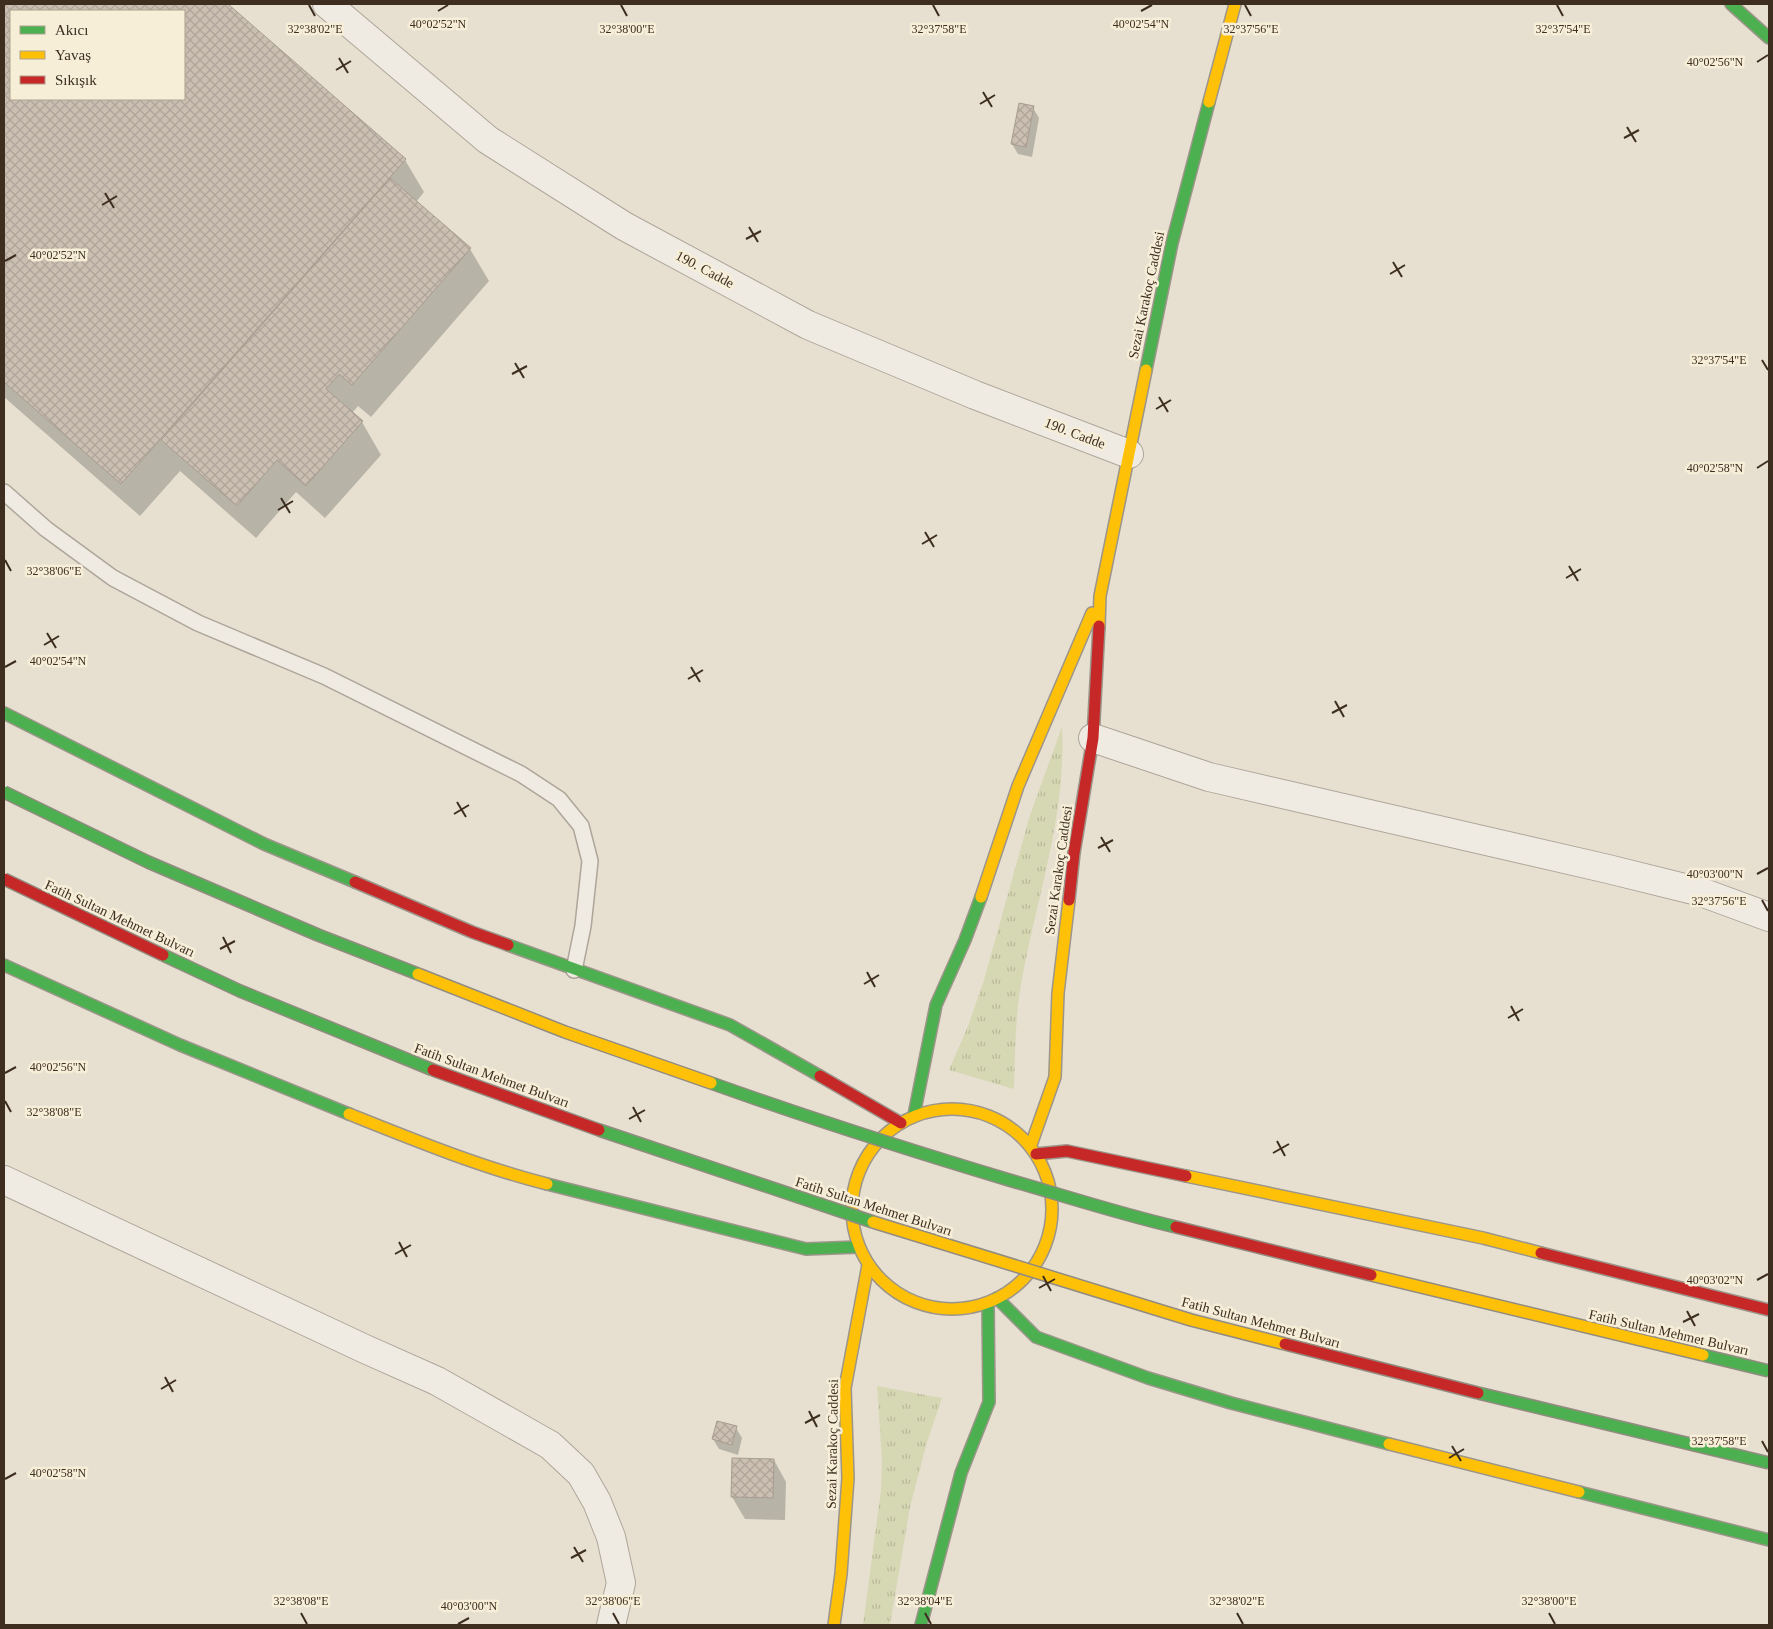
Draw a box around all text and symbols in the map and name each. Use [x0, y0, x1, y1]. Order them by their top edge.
legend [10, 10, 185, 100]
text: 40°02'52"N [410, 17, 467, 31]
text: 40°02'54"N [1113, 17, 1170, 31]
text: Akıcı [55, 22, 88, 38]
text: 32°38'02"E [287, 22, 343, 36]
text: 32°38'00"E [599, 22, 655, 36]
text: 32°37'58"E [911, 22, 967, 36]
text: 32°37'56"E [1223, 22, 1279, 36]
text: 32°37'54"E [1535, 22, 1591, 36]
text: Yavaş [55, 47, 91, 63]
text: 40°02'56"N [1687, 55, 1744, 69]
text: Sıkışık [55, 72, 97, 88]
street label: Sezai Karakoç Caddesi [1126, 230, 1167, 360]
text: 40°02'52"N [30, 248, 87, 262]
street label: 190. Cadde [673, 248, 736, 291]
text: 32°37'54"E [1691, 353, 1747, 367]
street label: 190. Cadde [1042, 415, 1107, 452]
text: 40°02'58"N [1687, 461, 1744, 475]
text: 32°38'06"E [26, 564, 82, 578]
text: 40°02'54"N [30, 654, 87, 668]
street label: Sezai Karakoç Caddesi [1042, 805, 1075, 935]
text: 40°03'00"N [1687, 867, 1744, 881]
street label: Fatih Sultan Mehmet Bulvarı [42, 877, 197, 960]
text: 32°37'56"E [1691, 894, 1747, 908]
street label: Fatih Sultan Mehmet Bulvarı [412, 1040, 571, 1111]
text: 40°02'56"N [30, 1060, 87, 1074]
text: 32°38'08"E [26, 1105, 82, 1119]
street label: Fatih Sultan Mehmet Bulvarı [794, 1174, 954, 1239]
text: 40°03'02"N [1687, 1273, 1744, 1287]
street label: Fatih Sultan Mehmet Bulvarı [1180, 1294, 1342, 1351]
street label: Fatih Sultan Mehmet Bulvarı [1587, 1307, 1750, 1358]
street label: Sezai Karakoç Caddesi [824, 1379, 841, 1509]
text: 32°37'58"E [1691, 1434, 1747, 1448]
text: 40°02'58"N [30, 1466, 87, 1480]
text: 32°38'08"E [273, 1594, 329, 1608]
text: 32°38'06"E [585, 1594, 641, 1608]
text: 32°38'04"E [897, 1594, 953, 1608]
text: 32°38'02"E [1209, 1594, 1265, 1608]
text: 32°38'00"E [1521, 1594, 1577, 1608]
text: 40°03'00"N [441, 1599, 498, 1613]

